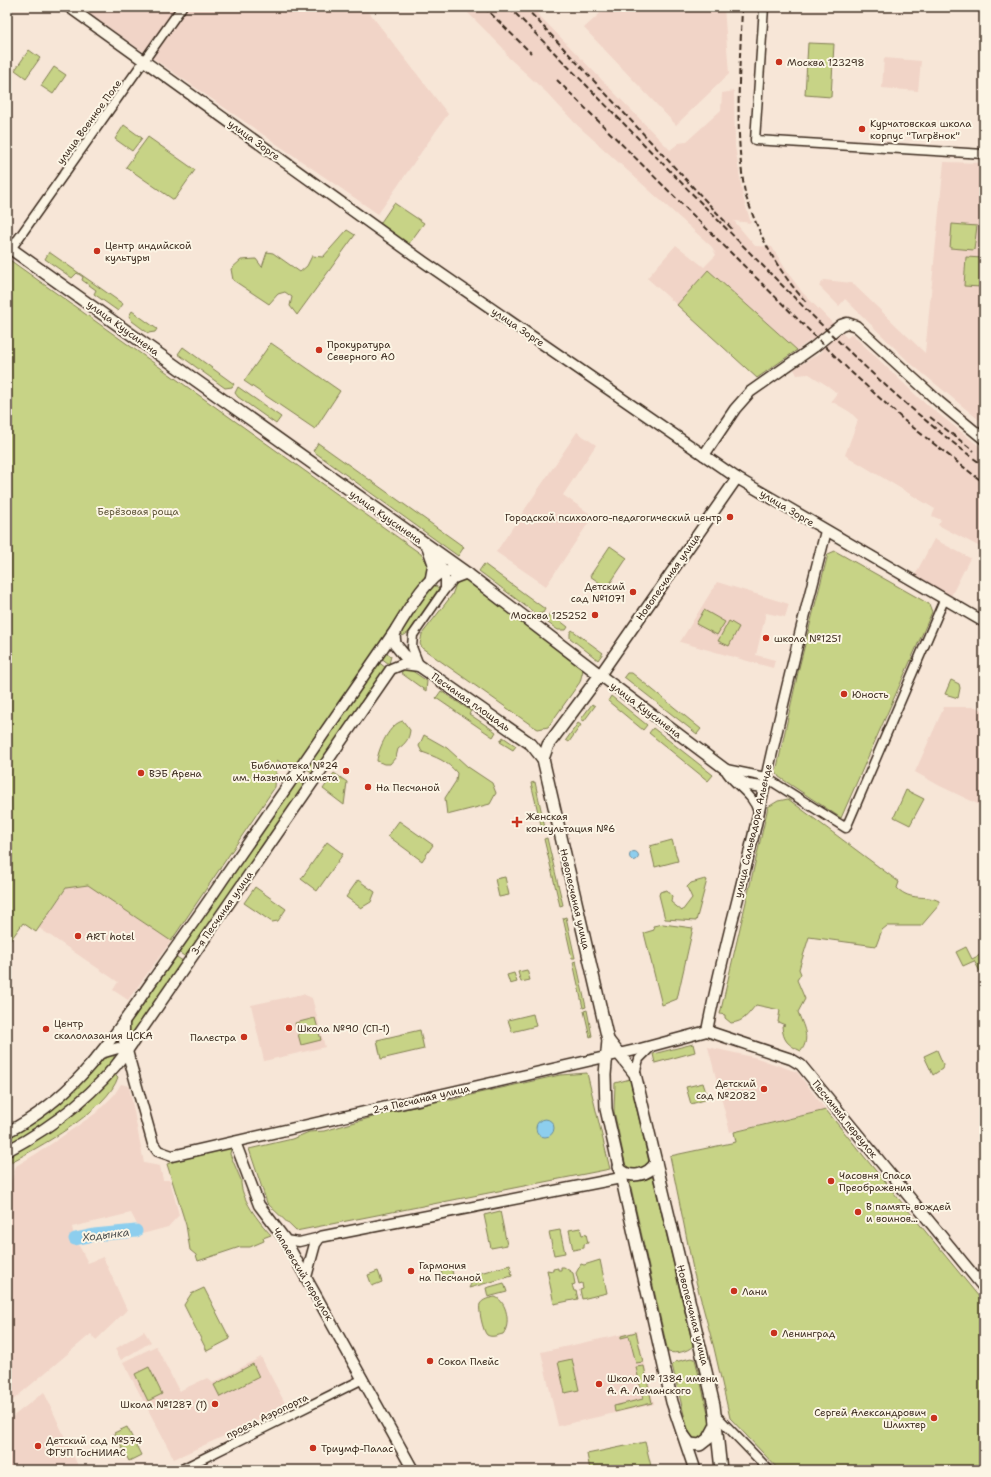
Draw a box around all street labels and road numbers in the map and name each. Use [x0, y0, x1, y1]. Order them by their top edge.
street label: улица Военное Поле [54, 77, 124, 167]
street label: улица Зорге [226, 117, 283, 163]
street label: улица Куусинена [84, 298, 162, 359]
street label: улица Зорге [489, 305, 547, 350]
street label: улица Куусинена [347, 487, 426, 547]
street label: улица Зорге [758, 487, 817, 529]
street label: Новопесчаная улица [633, 530, 703, 623]
street label: Песчаная площадь [429, 670, 513, 734]
street label: улица Куусинена [608, 679, 685, 741]
street label: улица Сальвадора Альенде [731, 763, 775, 899]
street label: Новопесчаная улица [557, 847, 593, 952]
street label: 3-я Песчаная улица [188, 868, 256, 957]
street label: Песчаный переулок [810, 1077, 881, 1161]
street label: 2-я Песчаная улица [371, 1081, 471, 1116]
street label: Чапаевский переулок [270, 1225, 336, 1324]
street label: Новопесчаная улица [674, 1263, 712, 1367]
street label: проезд Аэропорта [224, 1390, 311, 1442]

